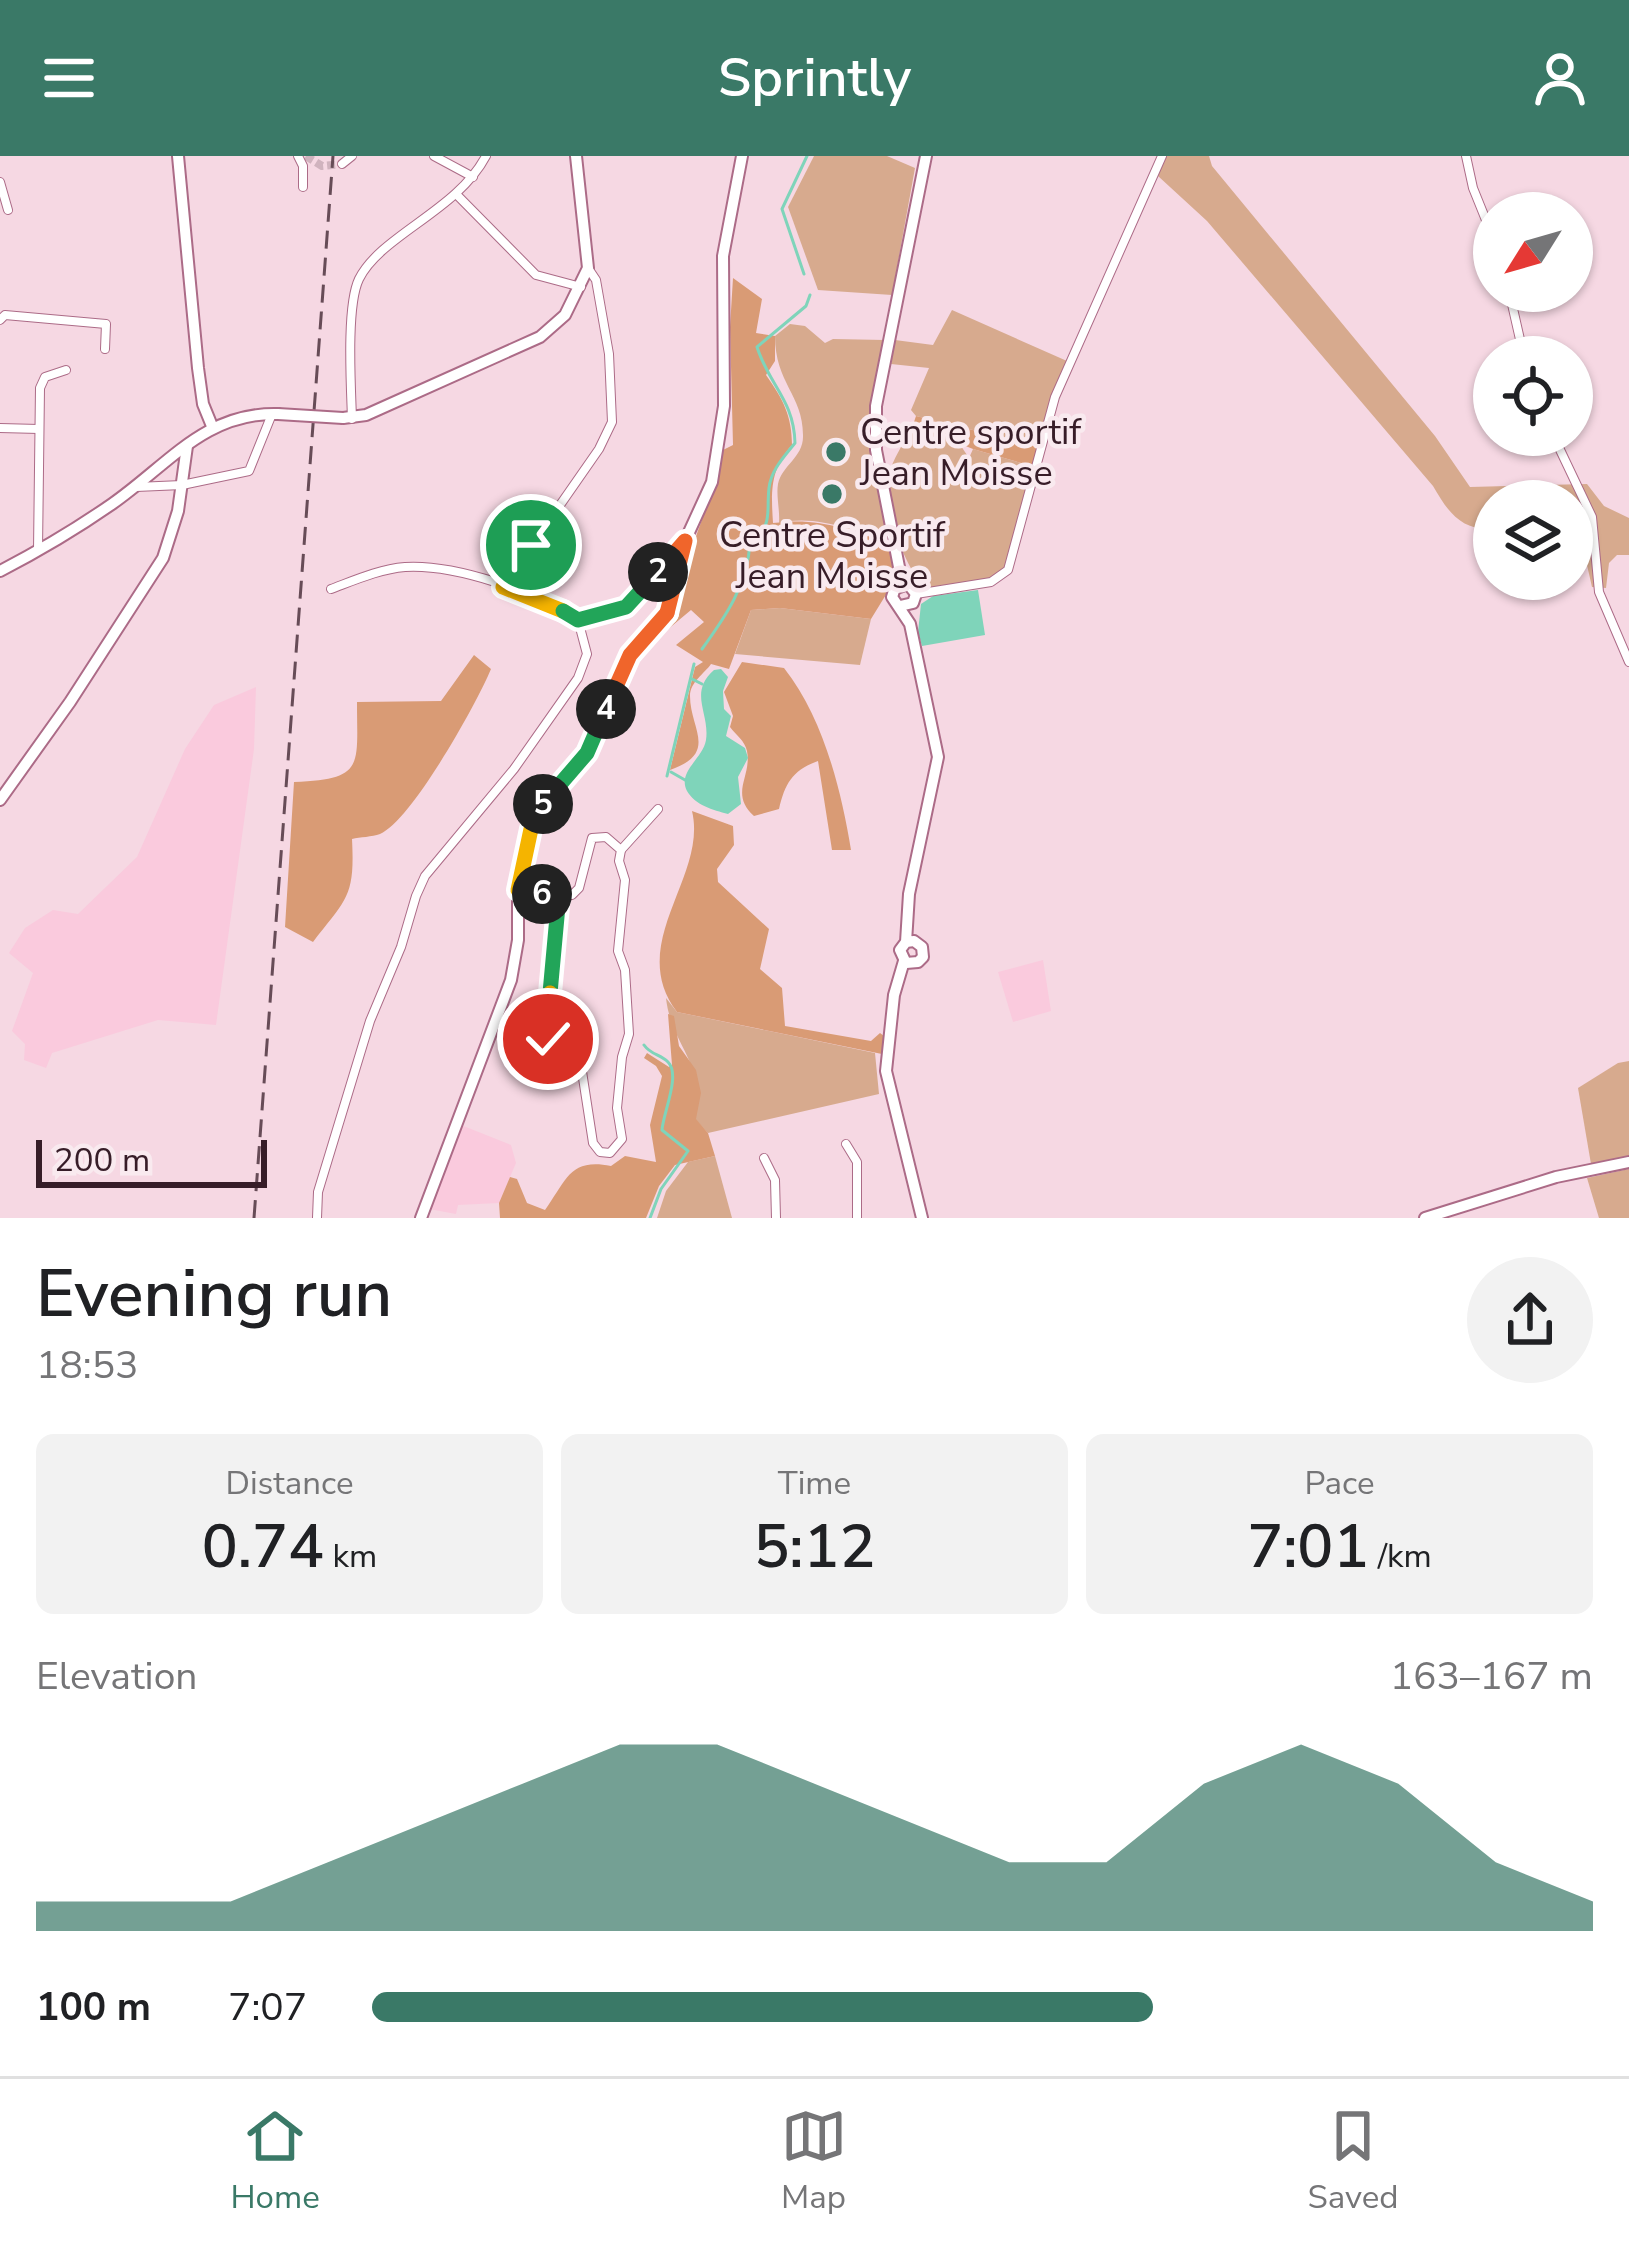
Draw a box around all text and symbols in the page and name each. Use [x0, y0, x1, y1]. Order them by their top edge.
text: Sprintly [718, 41, 911, 115]
icon: menu [36, 45, 102, 111]
icon: person [1527, 45, 1593, 111]
north arrow [1473, 192, 1593, 312]
map controls [1473, 192, 1593, 600]
button: locate [1473, 336, 1593, 456]
place label: Centre sportif Jean Moisse [859, 408, 1082, 498]
marker: Centre sportif Jean Moisse [823, 439, 849, 465]
button: layers [1473, 480, 1593, 600]
marker: Centre Sportif Jean Moisse [819, 481, 845, 507]
pin [480, 494, 582, 596]
place label: Centre Sportif Jean Moisse [719, 511, 946, 601]
icon: arrive [498, 512, 564, 578]
pin: 2 [628, 542, 688, 602]
text: 2 [648, 549, 668, 594]
pin: 4 [576, 679, 636, 739]
text: 4 [596, 686, 616, 731]
pin: 5 [513, 774, 573, 834]
text: 5 [533, 781, 553, 826]
pin: 6 [512, 864, 572, 924]
text: 6 [532, 871, 552, 916]
pin [497, 988, 599, 1090]
icon: check [515, 1006, 581, 1072]
scale bar [36, 1134, 267, 1187]
text: 200 m [54, 1138, 150, 1183]
text: Evening run [36, 1249, 392, 1339]
button: share [1467, 1257, 1593, 1383]
text: 18:53 [36, 1339, 139, 1392]
text: Distance [225, 1461, 354, 1506]
text: Time [778, 1461, 851, 1506]
text: Pace [1304, 1461, 1375, 1506]
text: 0.74 [202, 1506, 324, 1588]
text: 5:12 [753, 1506, 876, 1588]
text: 7:01 [1247, 1506, 1369, 1588]
text: km [324, 1534, 377, 1579]
text: /km [1369, 1534, 1432, 1579]
text: Elevation [36, 1650, 197, 1703]
text: 163–167 m [1390, 1650, 1593, 1703]
text: 100 m [36, 1981, 151, 2034]
text: 7:07 [228, 1981, 307, 2034]
tab: Home [230, 2103, 320, 2220]
tab: Map [781, 2103, 847, 2220]
tab: Saved [1307, 2103, 1399, 2220]

